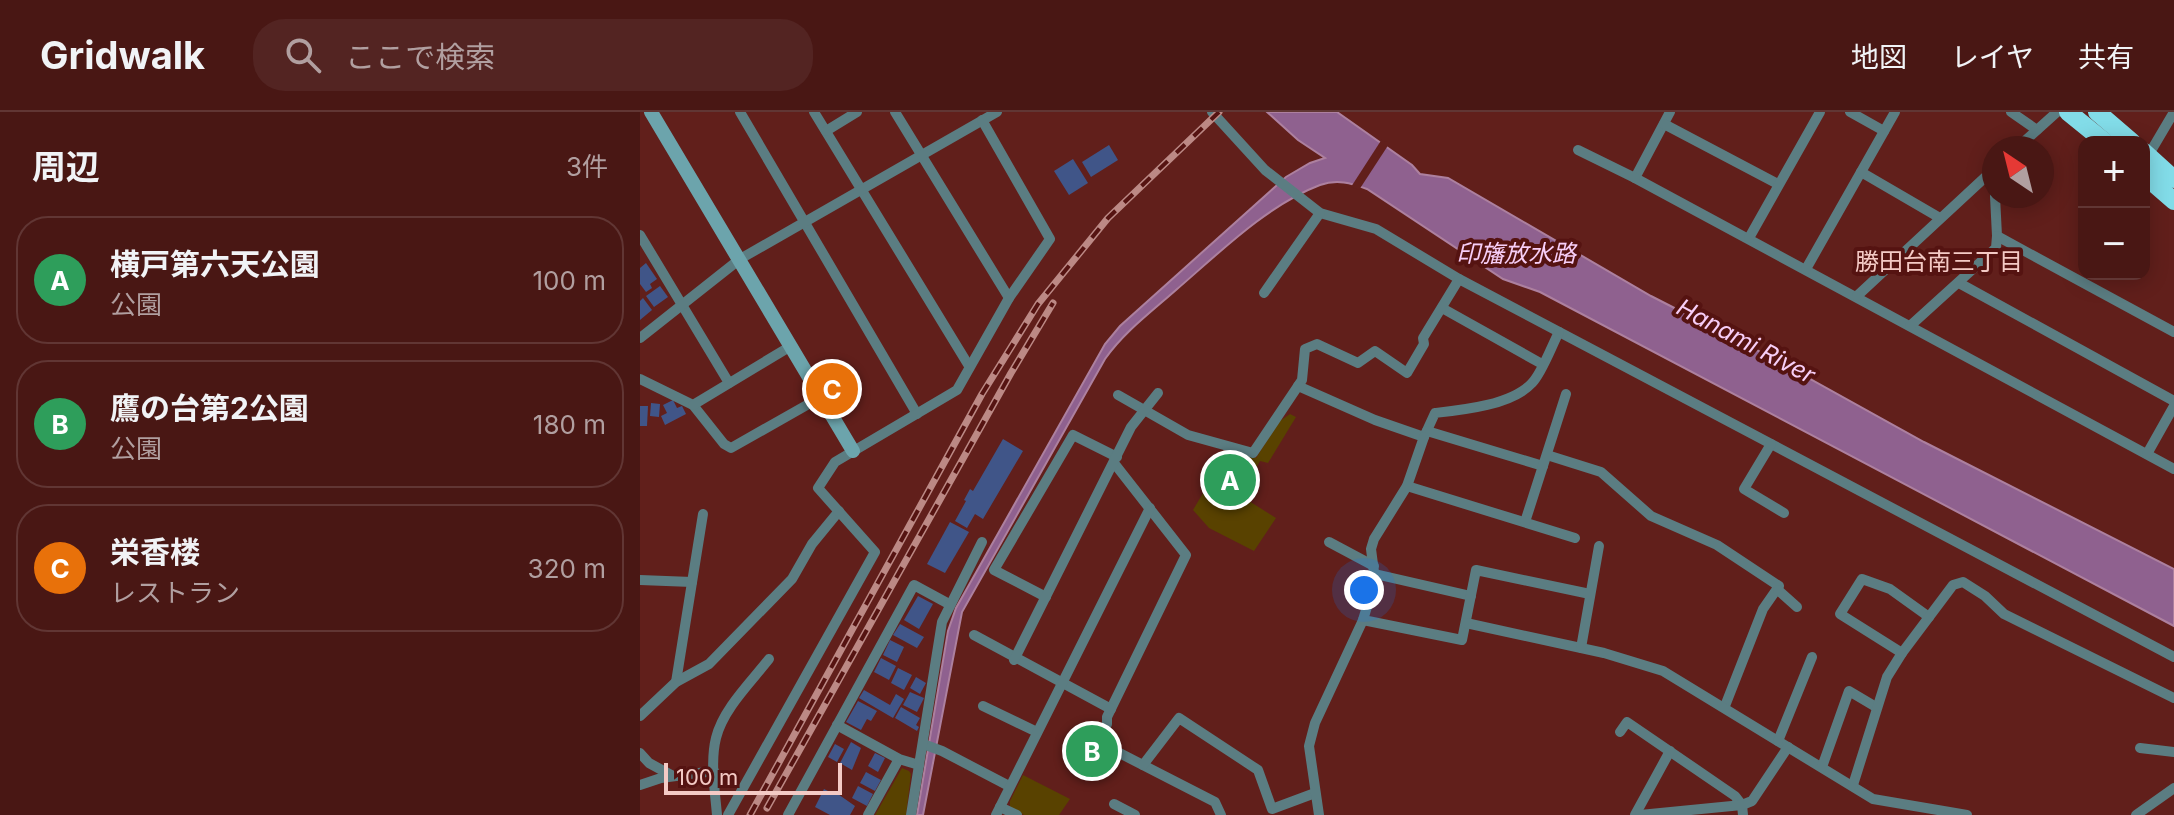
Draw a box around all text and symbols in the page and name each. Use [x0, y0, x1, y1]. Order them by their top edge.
search box [253, 19, 813, 91]
text: Gridwalk [40, 32, 205, 78]
icon: search [281, 33, 325, 77]
text: ここで検索 [345, 39, 495, 75]
text: 地図 [1851, 40, 1907, 74]
text: レイヤ [1951, 40, 2034, 74]
text: 共有 [2078, 40, 2134, 74]
north arrow [1982, 136, 2054, 208]
map controls [2078, 136, 2150, 280]
button: + [2078, 136, 2150, 208]
text: 周辺 [32, 146, 100, 187]
text: 3件 [566, 151, 608, 182]
button: − [2078, 208, 2150, 280]
water label: 印旛放水路 [1456, 239, 1578, 268]
text: 横戸第六天公園 [110, 246, 320, 282]
district label: 勝田台南三丁目 [1855, 247, 2023, 276]
text: A [50, 265, 70, 296]
text: 100 m [533, 265, 606, 296]
text: 公園 [110, 289, 162, 320]
water label: Hanami River [1672, 292, 1821, 390]
pin: C [806, 359, 858, 419]
text: 鷹の台第2公園 [110, 390, 309, 426]
text: B [51, 409, 69, 440]
text: 180 m [533, 409, 606, 440]
text: 公園 [110, 433, 162, 464]
pin: A [1204, 450, 1256, 510]
text: 栄香楼 [110, 534, 200, 570]
text: C [50, 553, 70, 584]
text: 320 m [528, 553, 606, 584]
your location [1344, 570, 1384, 610]
text: レストラン [110, 577, 240, 608]
pin: B [1066, 721, 1118, 781]
scale bar [664, 759, 842, 795]
text: 100 m [676, 764, 738, 790]

